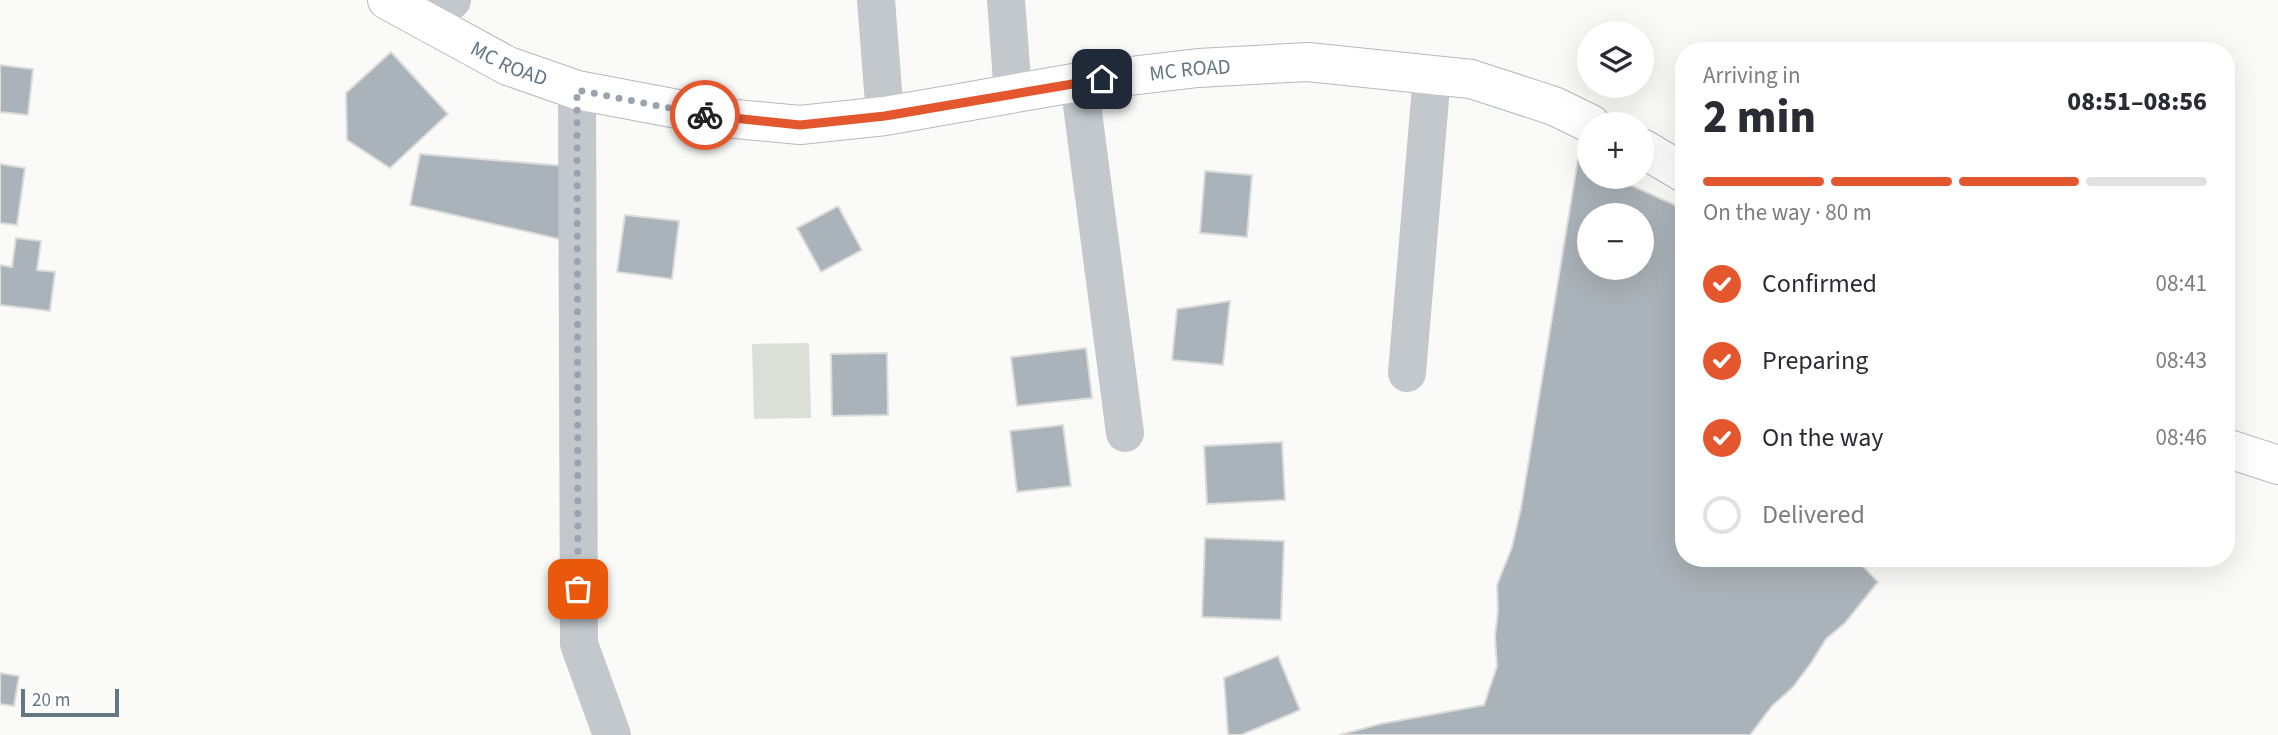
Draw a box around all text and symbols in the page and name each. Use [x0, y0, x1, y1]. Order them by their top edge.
map controls [1577, 21, 1654, 280]
button: layers [1577, 21, 1654, 98]
street label: MC ROAD [465, 33, 552, 94]
pin [1072, 49, 1132, 109]
street label: MC ROAD [1148, 51, 1231, 89]
text: Arriving in [1703, 59, 1801, 92]
icon: home [1083, 60, 1121, 98]
courier [670, 80, 740, 150]
text: 08:51–08:56 [2067, 83, 2207, 120]
text: 2 min [1703, 85, 1816, 150]
icon: bike [686, 96, 724, 134]
button: + [1577, 112, 1654, 189]
text: On the way · 80 m [1703, 196, 1872, 229]
button: − [1577, 203, 1654, 280]
icon: check [1703, 265, 1741, 303]
text: Confirmed [1762, 265, 1877, 302]
text: 08:41 [2156, 267, 2207, 300]
icon: check [1703, 342, 1741, 380]
text: Preparing [1762, 342, 1868, 379]
text: 08:43 [2156, 344, 2207, 377]
icon: check [1703, 419, 1741, 457]
text: On the way [1762, 419, 1883, 456]
text: 08:46 [2156, 421, 2207, 454]
text: Delivered [1762, 496, 1865, 533]
pin [548, 559, 608, 619]
icon: bag [559, 570, 597, 608]
scale bar [21, 686, 119, 718]
text: 20 m [32, 687, 70, 714]

